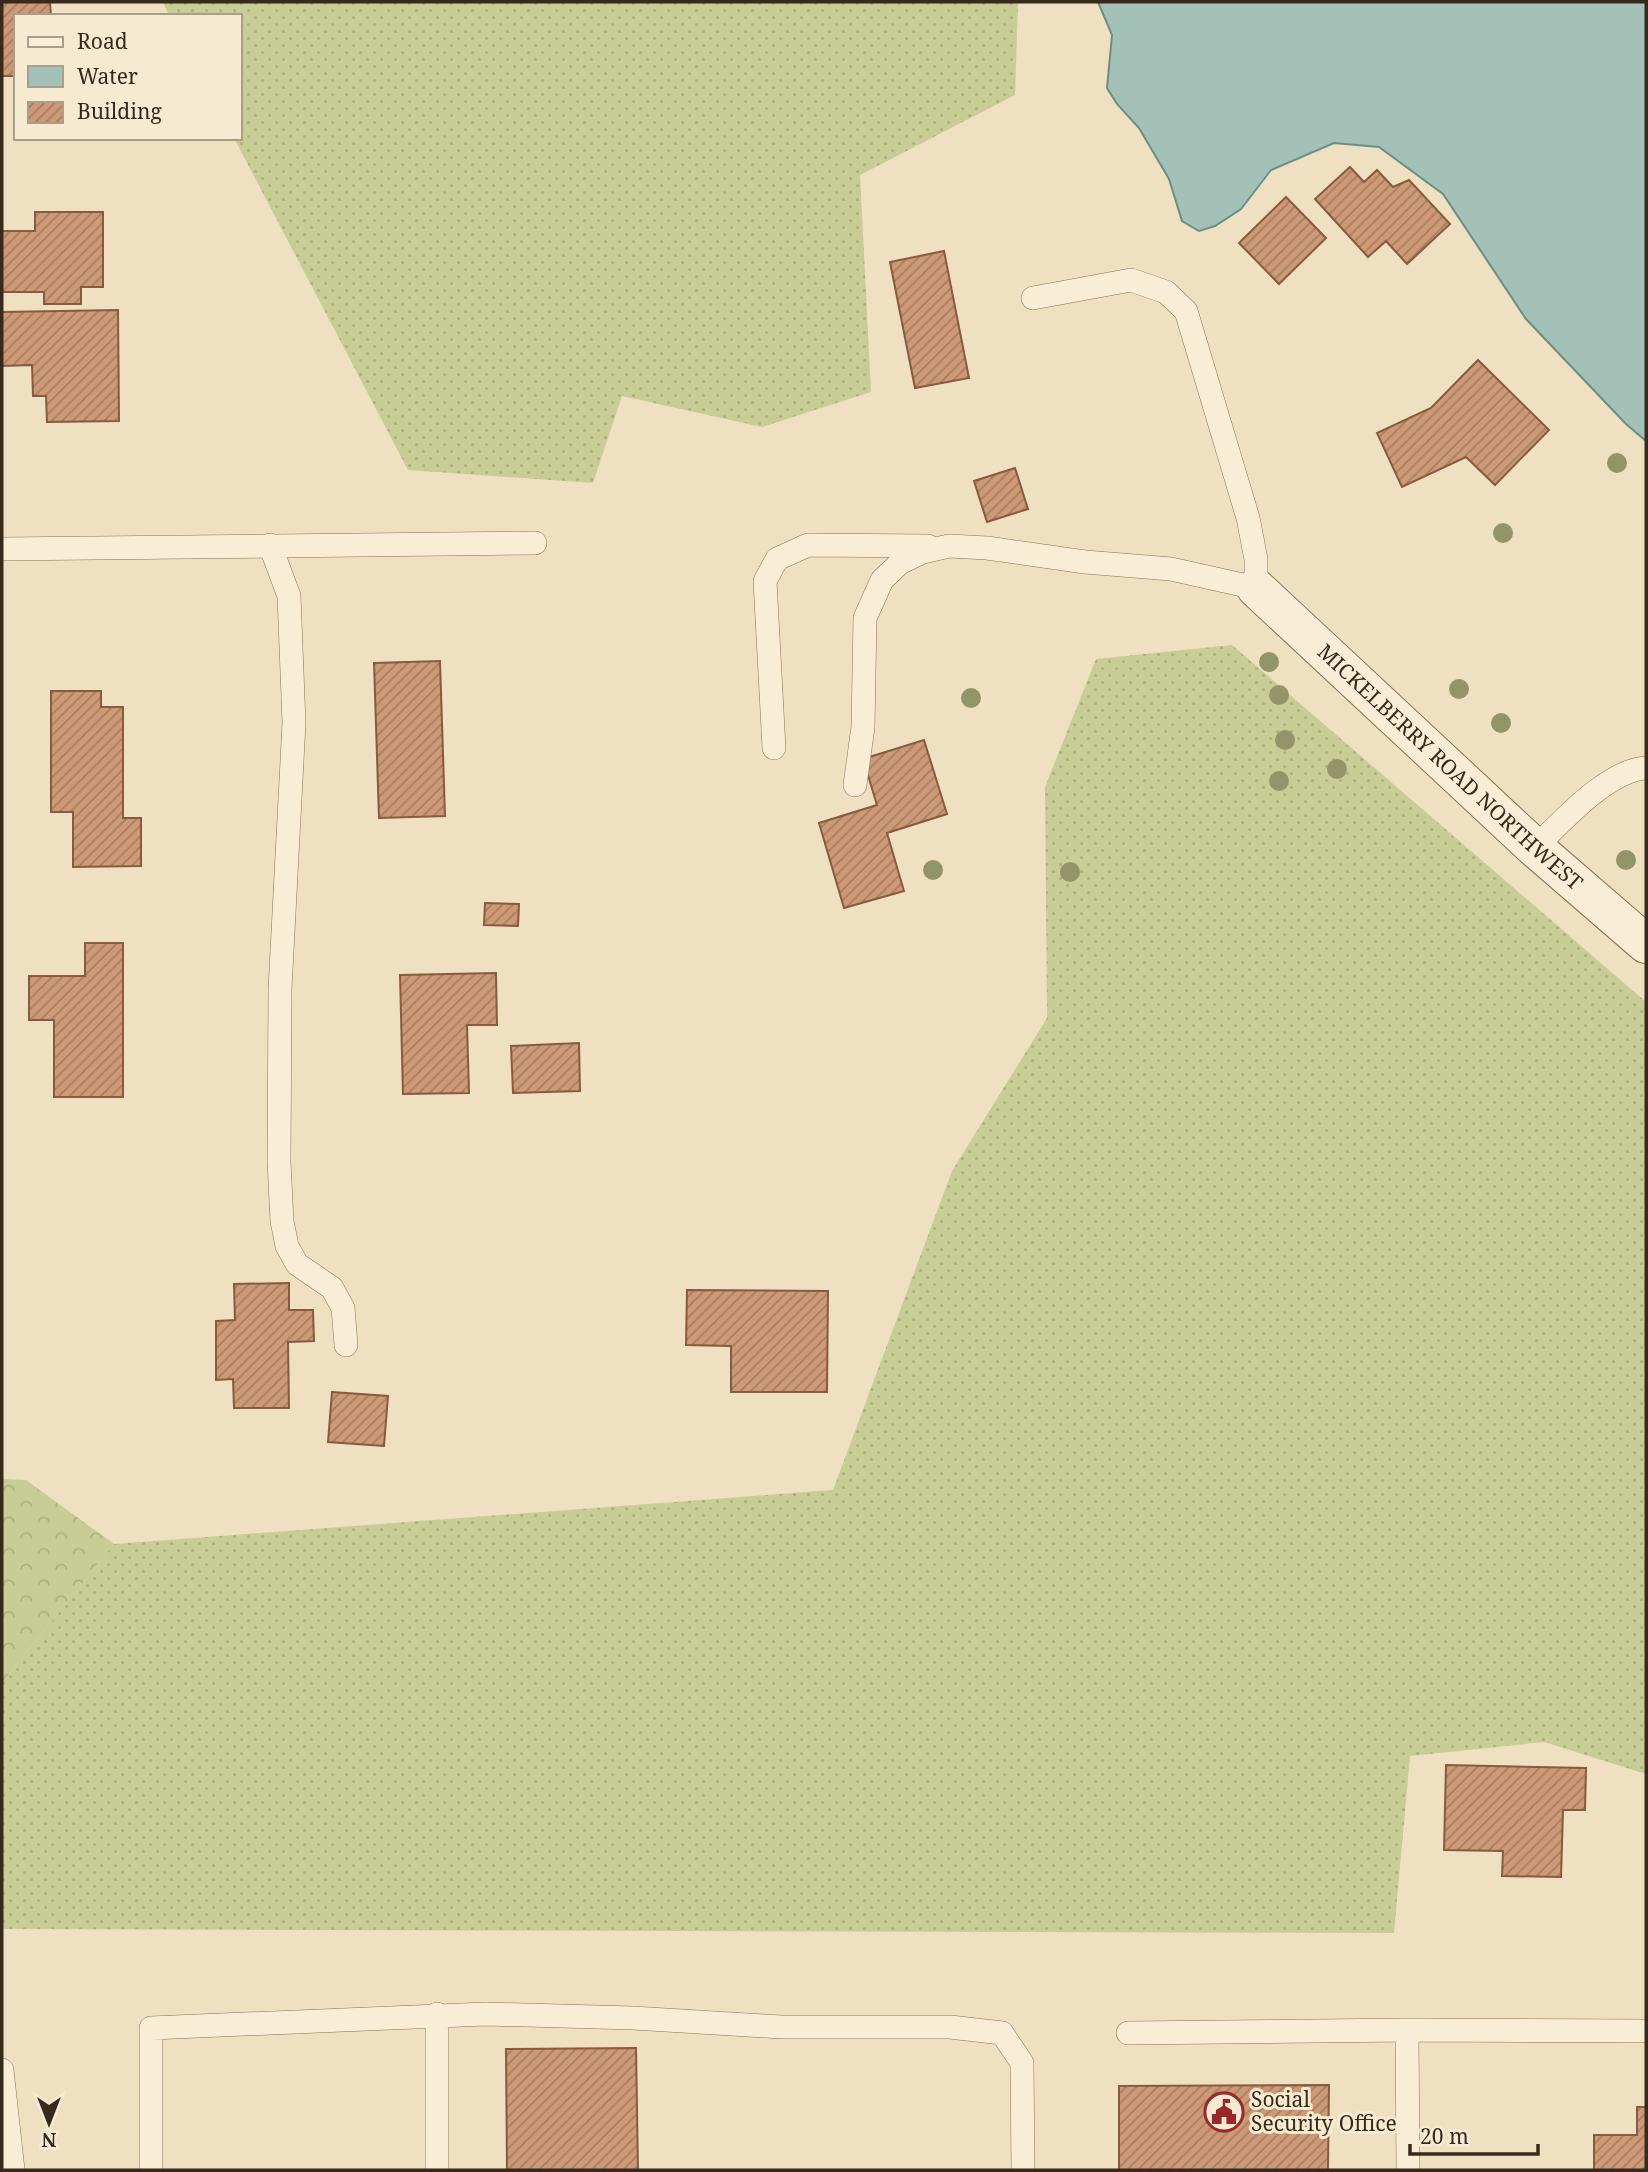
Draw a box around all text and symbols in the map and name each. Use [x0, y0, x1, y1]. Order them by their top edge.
legend [14, 14, 242, 140]
text: Road [77, 27, 128, 55]
text: Water [77, 62, 138, 90]
text: Building [77, 97, 162, 125]
street label: MICKELBERRY ROAD NORTHWEST [1312, 637, 1589, 896]
place label: Social Security Office [1251, 2085, 1397, 2137]
north arrow [14, 2088, 84, 2158]
public building icon: Social Security Office [1203, 2091, 1245, 2133]
scale bar [1410, 2112, 1538, 2156]
text: 20 m [1420, 2122, 1469, 2150]
text: N [41, 2127, 56, 2153]

